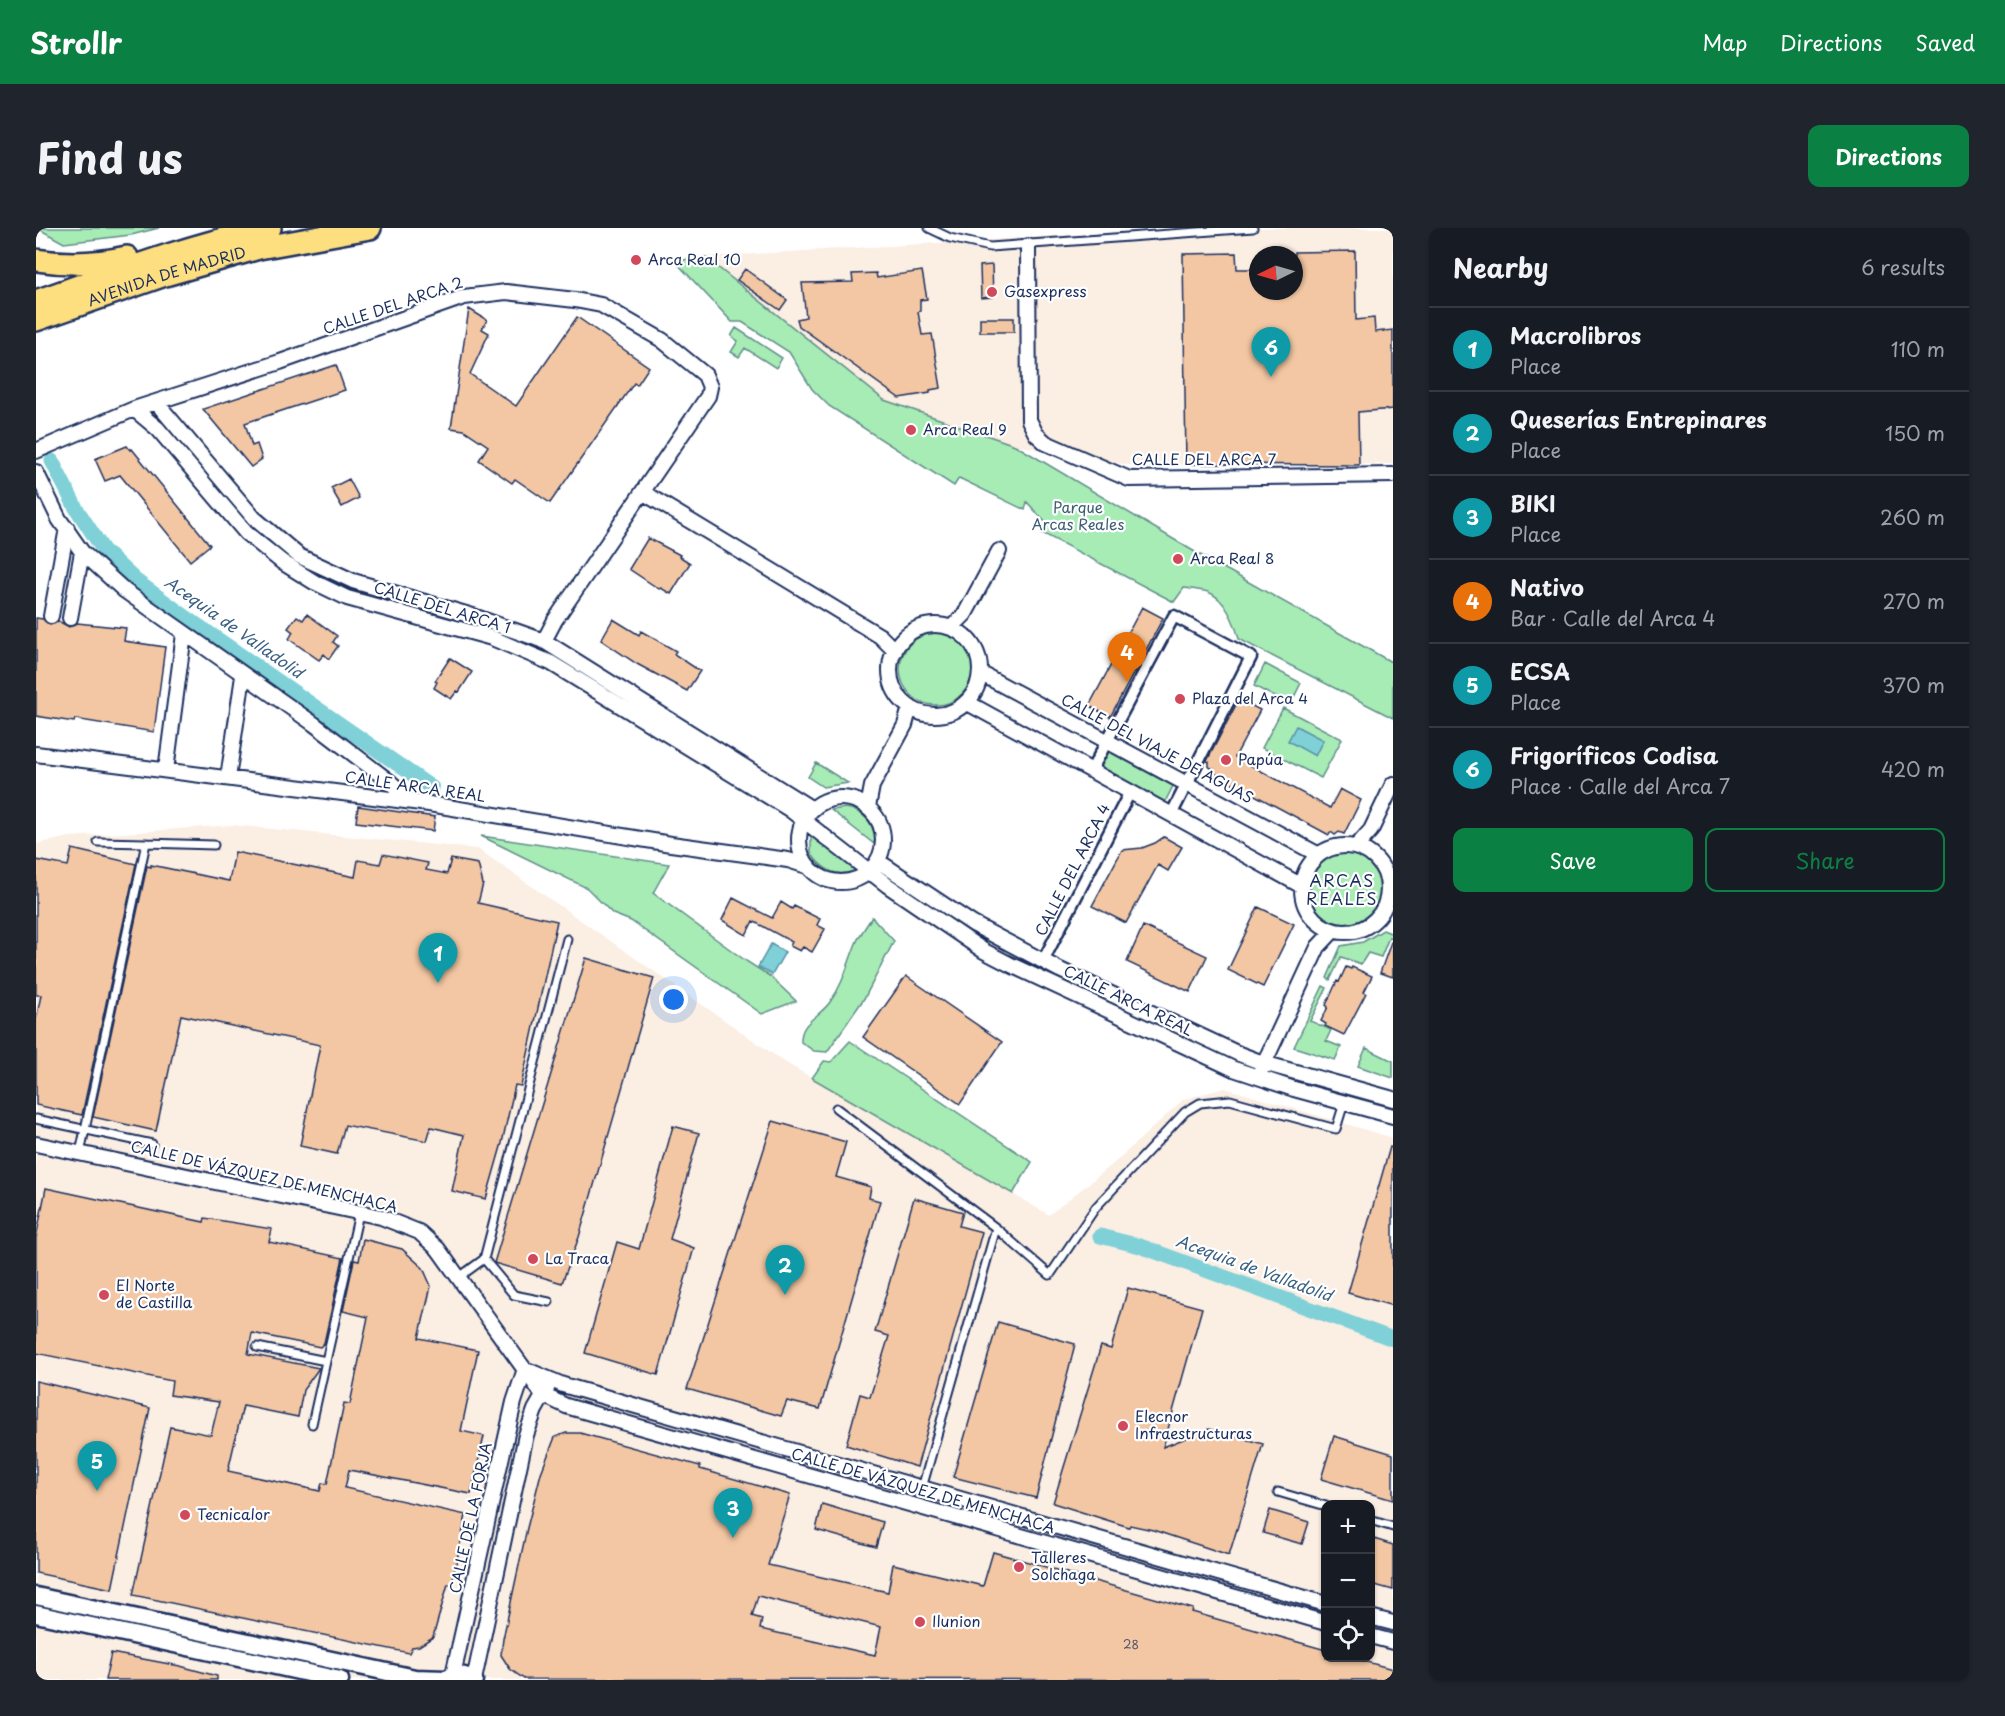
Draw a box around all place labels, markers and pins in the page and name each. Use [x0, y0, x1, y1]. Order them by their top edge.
place label: Arca Real 10 [648, 247, 741, 270]
marker: Arca Real 10 [629, 253, 643, 267]
place label: Gasexpress [1004, 279, 1087, 302]
marker: Gasexpress [985, 285, 999, 299]
pin: 6 [1252, 328, 1290, 377]
place label: Arca Real 9 [923, 417, 1007, 440]
marker: Arca Real 9 [904, 423, 918, 437]
place label: Arca Real 8 [1190, 546, 1275, 569]
marker: Arca Real 8 [1171, 552, 1185, 566]
pin: 4 [1108, 632, 1146, 682]
place label: Plaza del Arca 4 [1192, 686, 1308, 709]
marker: Plaza del Arca 4 [1173, 692, 1187, 706]
place label: Papúa [1238, 747, 1283, 770]
marker: Papúa [1219, 753, 1233, 767]
pin: 1 [418, 934, 458, 983]
place label: La Traca [545, 1246, 610, 1269]
pin: 2 [766, 1246, 804, 1295]
marker: La Traca [526, 1252, 540, 1266]
place label: El Norte de Castilla [116, 1273, 193, 1313]
marker: El Norte de Castilla [97, 1288, 111, 1302]
place label: Elecnor Infraestructuras [1135, 1404, 1252, 1444]
marker: Elecnor Infraestructuras [1116, 1419, 1130, 1433]
pin: 5 [78, 1442, 116, 1491]
pin: 3 [714, 1488, 752, 1538]
place label: Tecnicalor [197, 1502, 270, 1525]
marker: Tecnicalor [178, 1508, 192, 1522]
place label: Talleres Solchaga [1031, 1545, 1096, 1585]
marker: Talleres Solchaga [1012, 1560, 1026, 1574]
place label: Ilunion [932, 1609, 981, 1632]
marker: Ilunion [913, 1615, 927, 1629]

